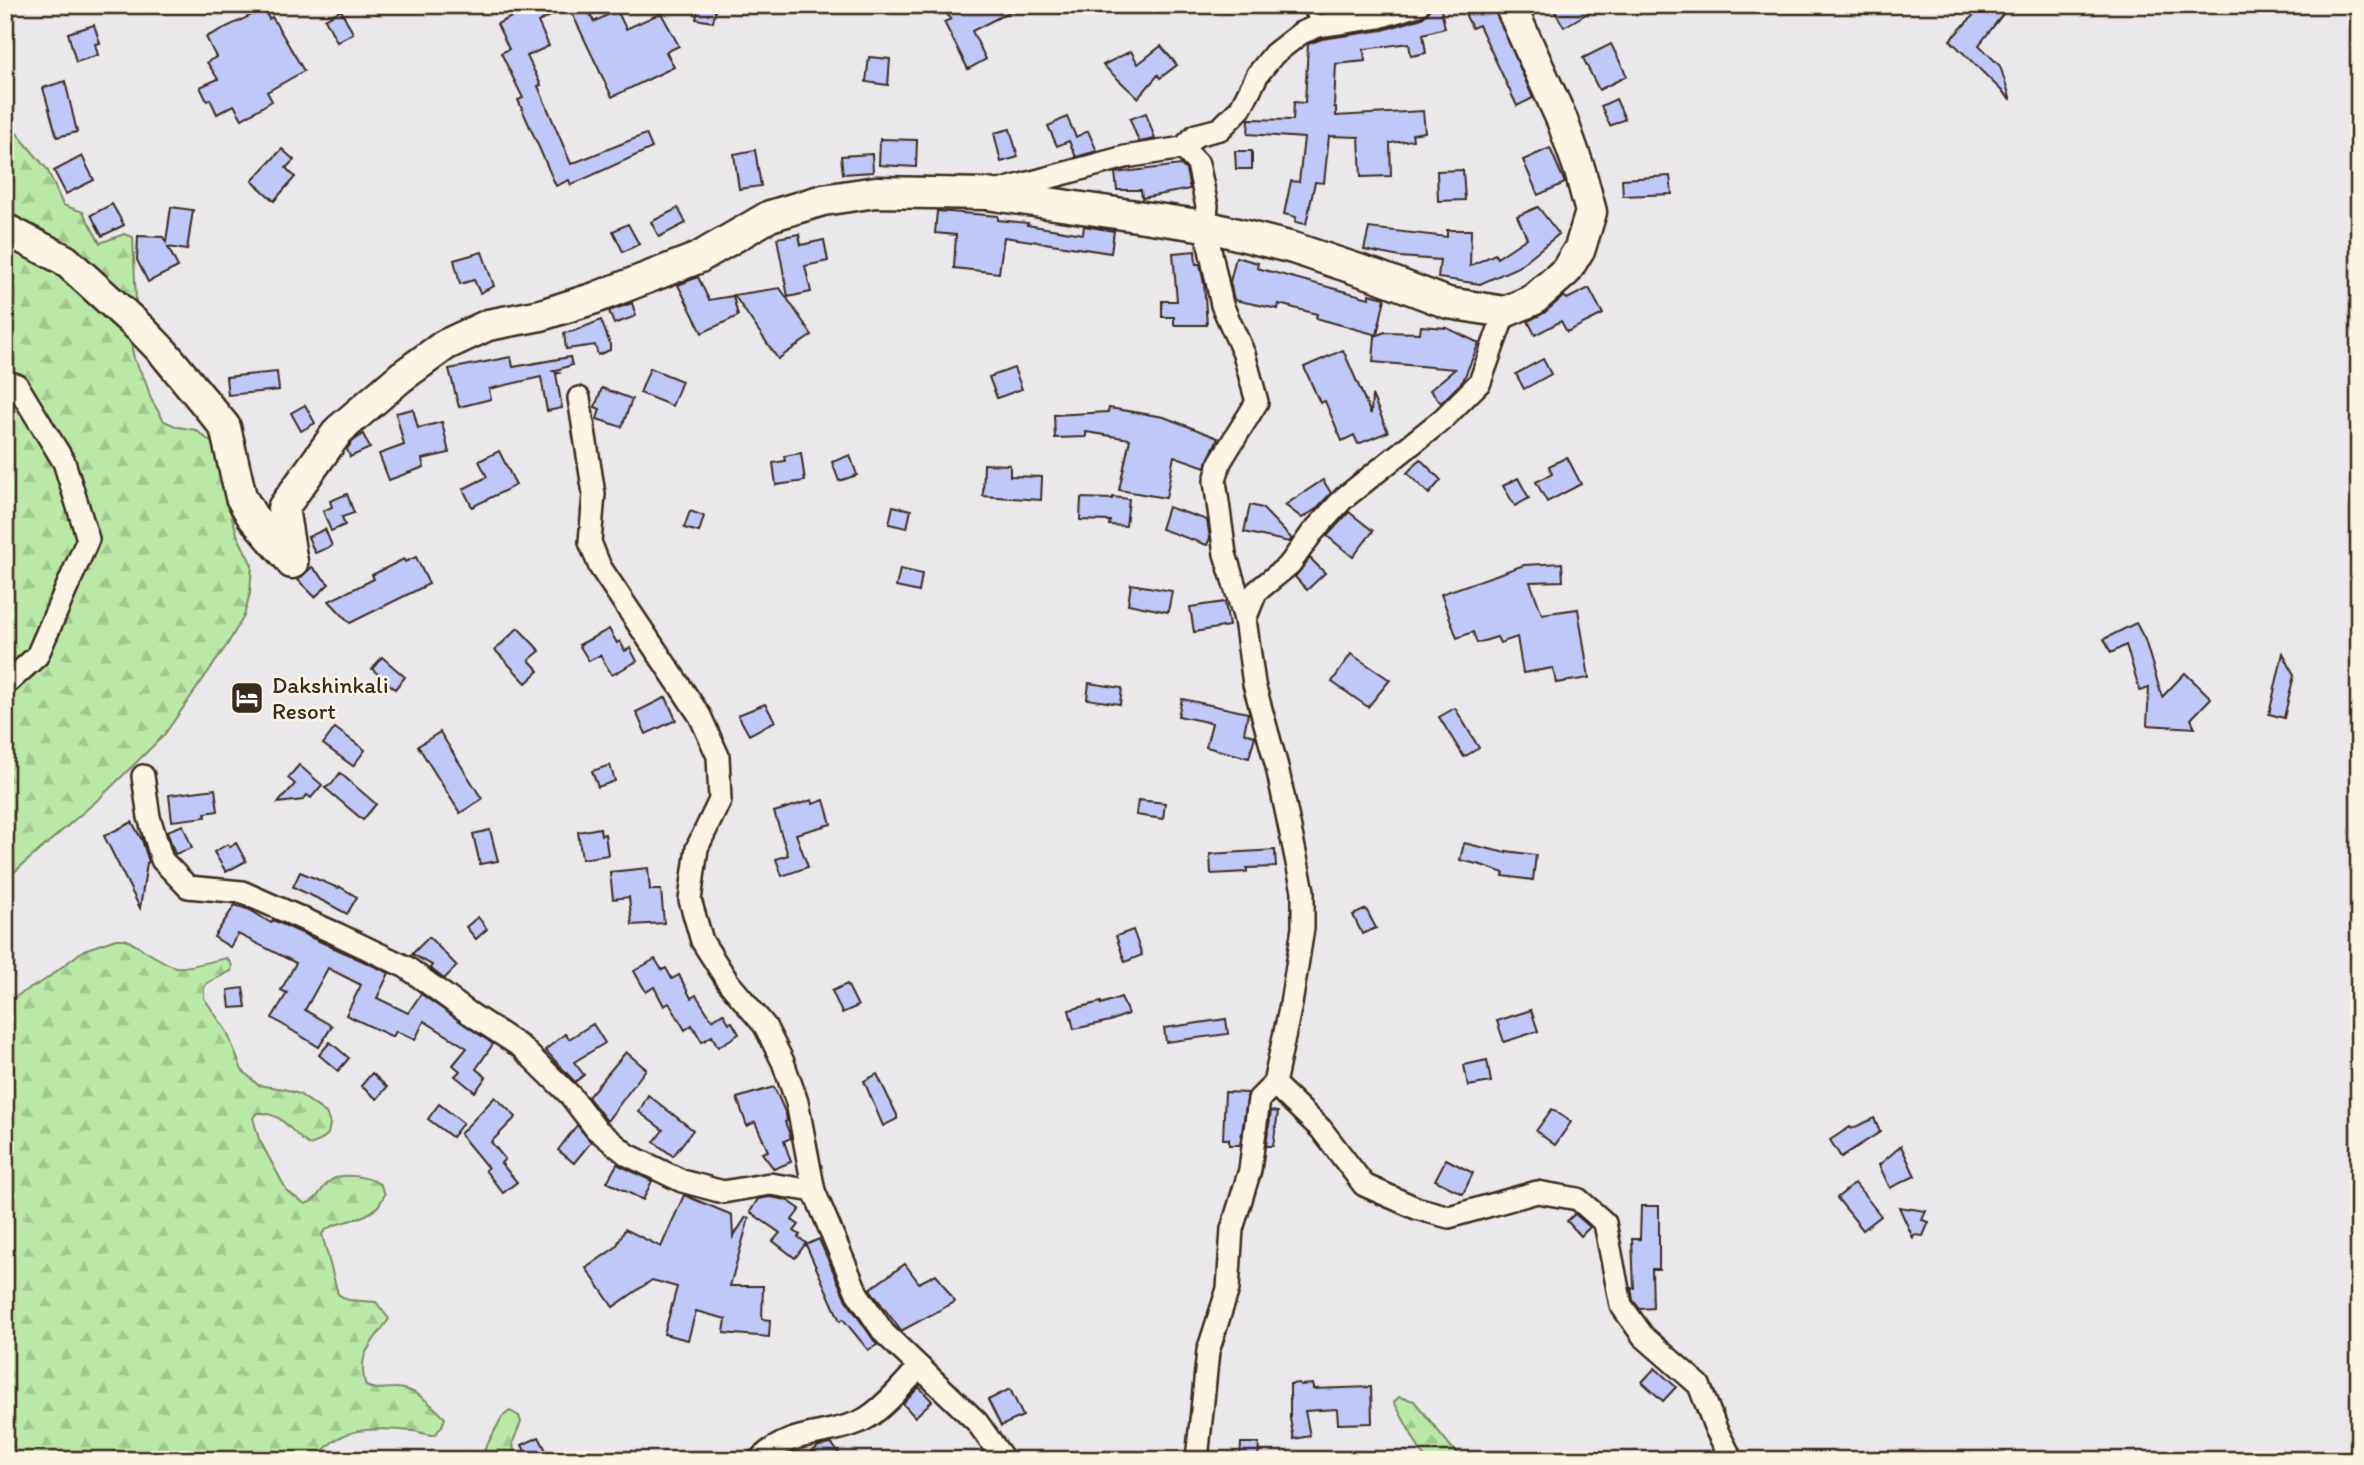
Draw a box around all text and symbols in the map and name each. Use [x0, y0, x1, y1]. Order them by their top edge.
place label: Dakshinkali Resort [272, 671, 389, 725]
hotel icon: Dakshinkali Resort [228, 679, 266, 717]

